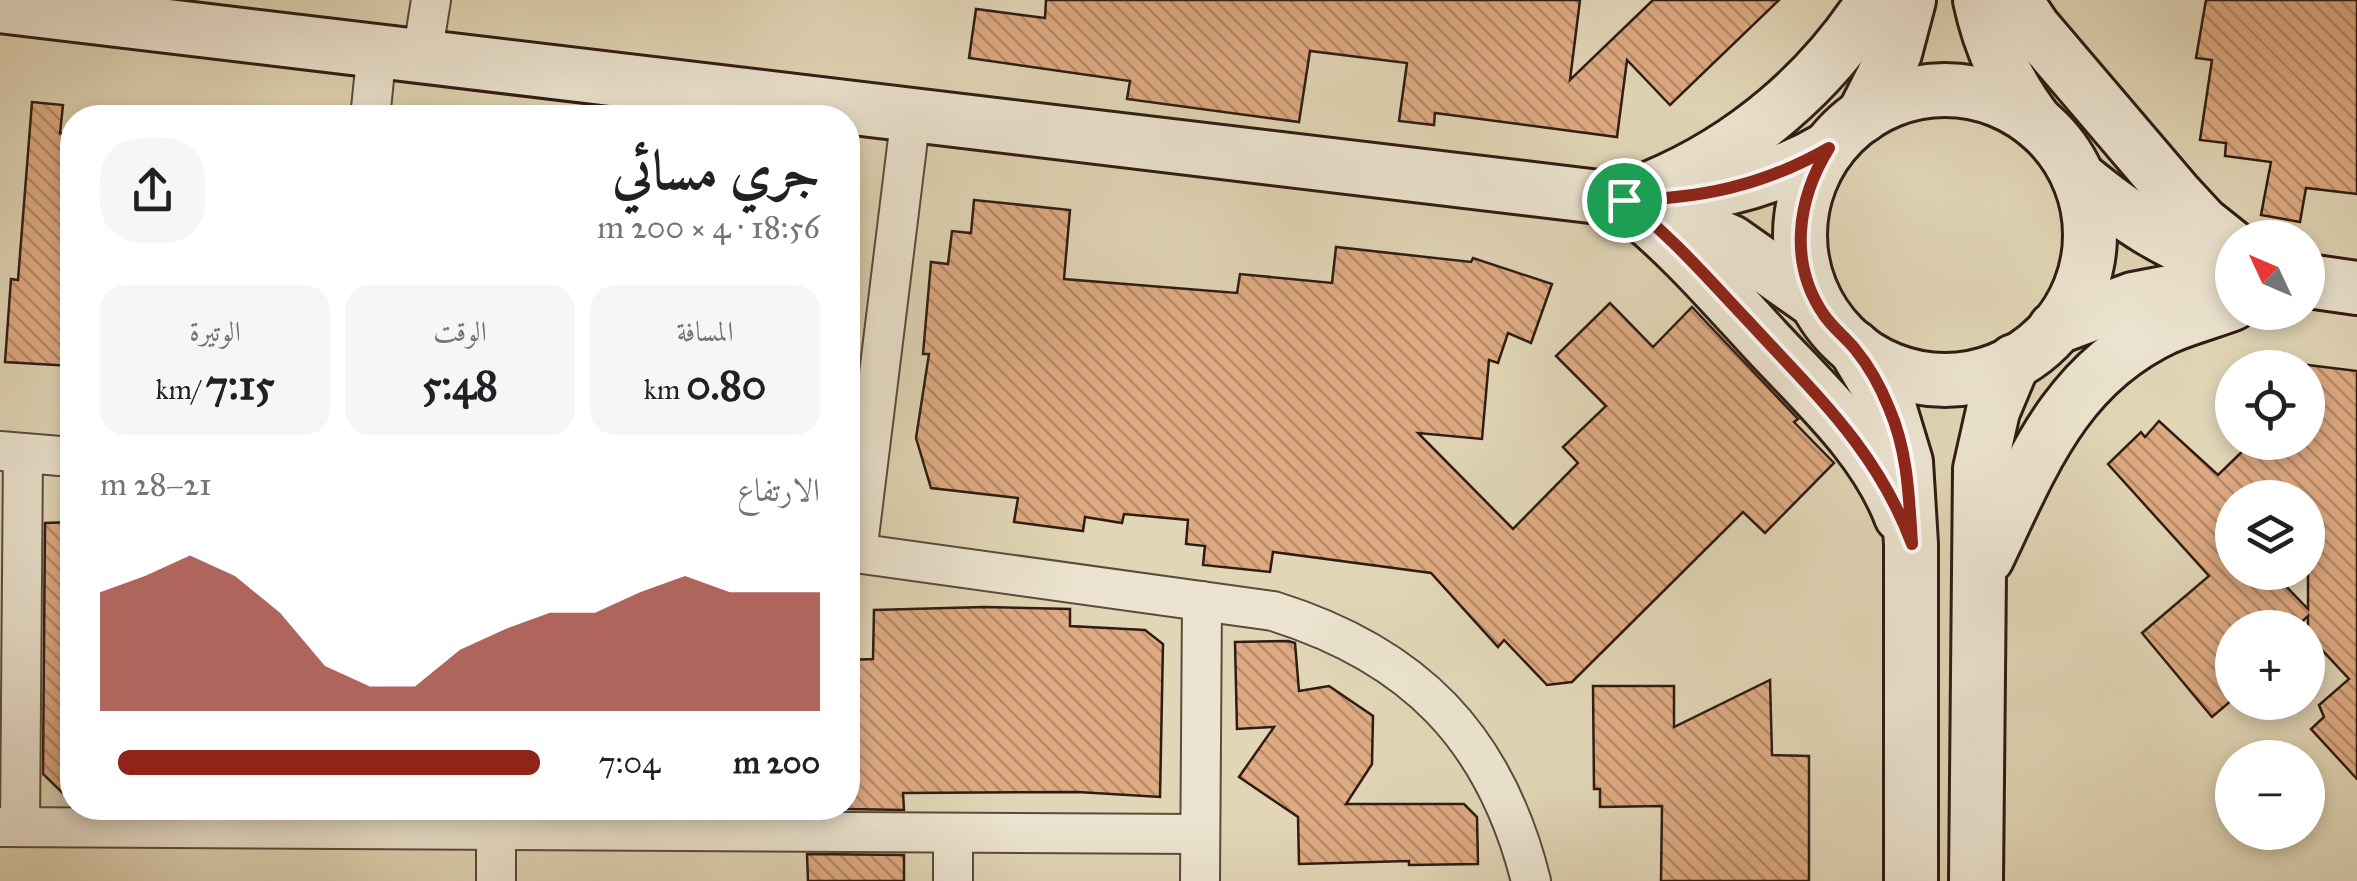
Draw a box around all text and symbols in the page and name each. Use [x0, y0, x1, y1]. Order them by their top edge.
text: جري مسائي [612, 137, 820, 204]
button: share [100, 138, 205, 243]
pin [1582, 158, 1667, 243]
icon: arrive [1597, 173, 1652, 228]
text: 18:56 · 4 × 200 m [597, 208, 820, 247]
north arrow [2215, 220, 2325, 330]
map controls [2215, 220, 2325, 850]
text: الوتيرة [189, 314, 241, 349]
text: الوقت [433, 314, 487, 349]
text: المسافة [676, 314, 734, 349]
button: locate [2215, 350, 2325, 460]
text: 7:15 [206, 359, 274, 411]
text: 5:48 [422, 359, 498, 411]
text: 0.80 [686, 359, 766, 411]
text: /km [156, 372, 206, 407]
text: km [644, 372, 686, 407]
text: 21–28 m [100, 465, 212, 504]
text: الارتفاع [737, 471, 820, 510]
button: layers [2215, 480, 2325, 590]
button: + [2215, 610, 2325, 720]
button: − [2215, 740, 2325, 850]
text: 7:04 [598, 743, 660, 782]
text: 200 m [733, 743, 820, 782]

